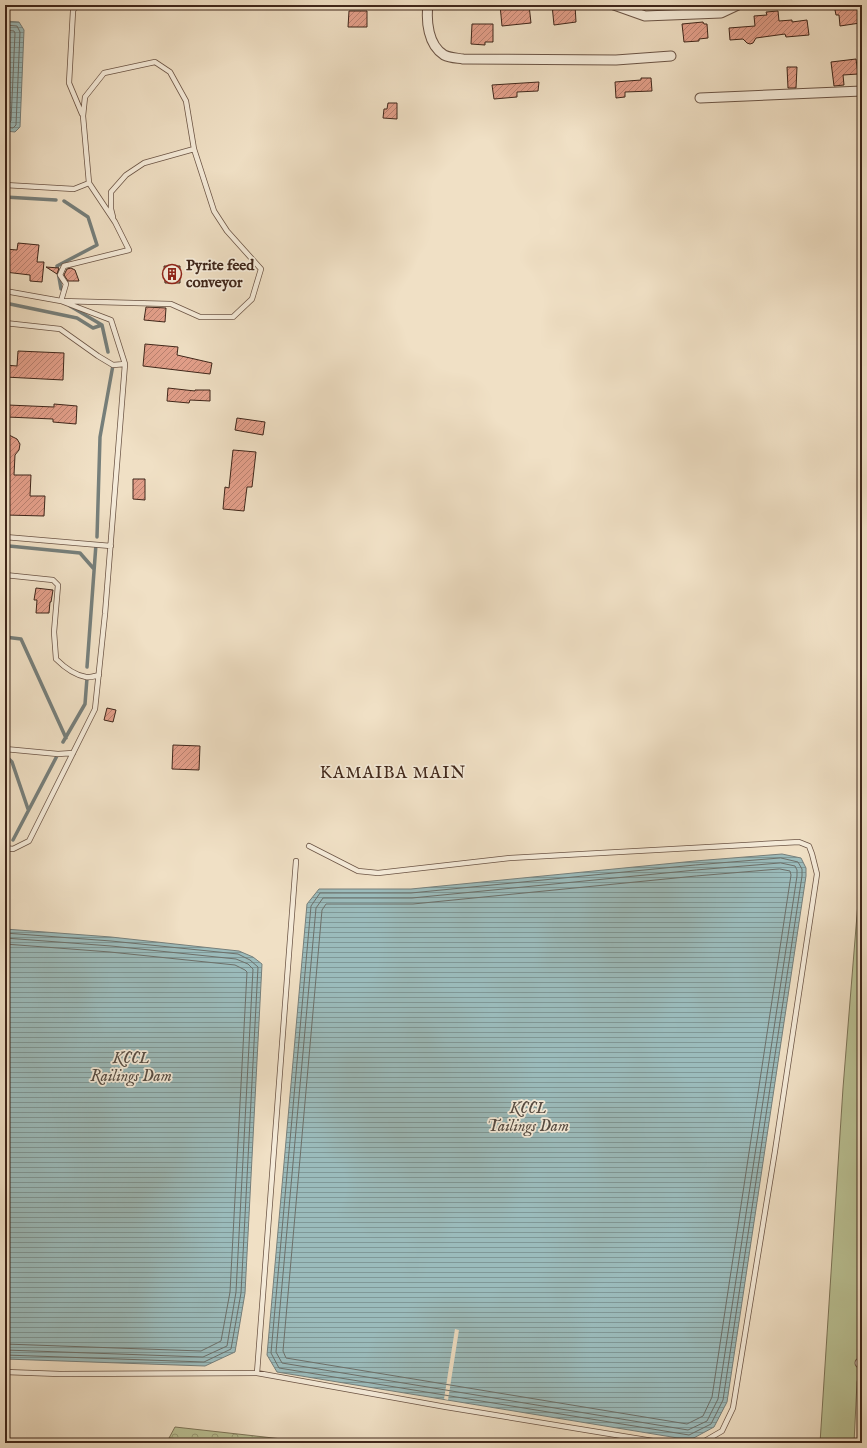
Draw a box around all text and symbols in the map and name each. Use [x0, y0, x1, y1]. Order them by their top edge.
place label: Pyrite feed conveyor [186, 256, 255, 292]
building icon: Pyrite feed conveyor [161, 263, 183, 285]
district label: KAMAIBA MAIN [320, 763, 466, 784]
water label: KCCL Railings Dam [90, 1049, 172, 1087]
water label: KCCL Tailings Dam [487, 1099, 569, 1137]

